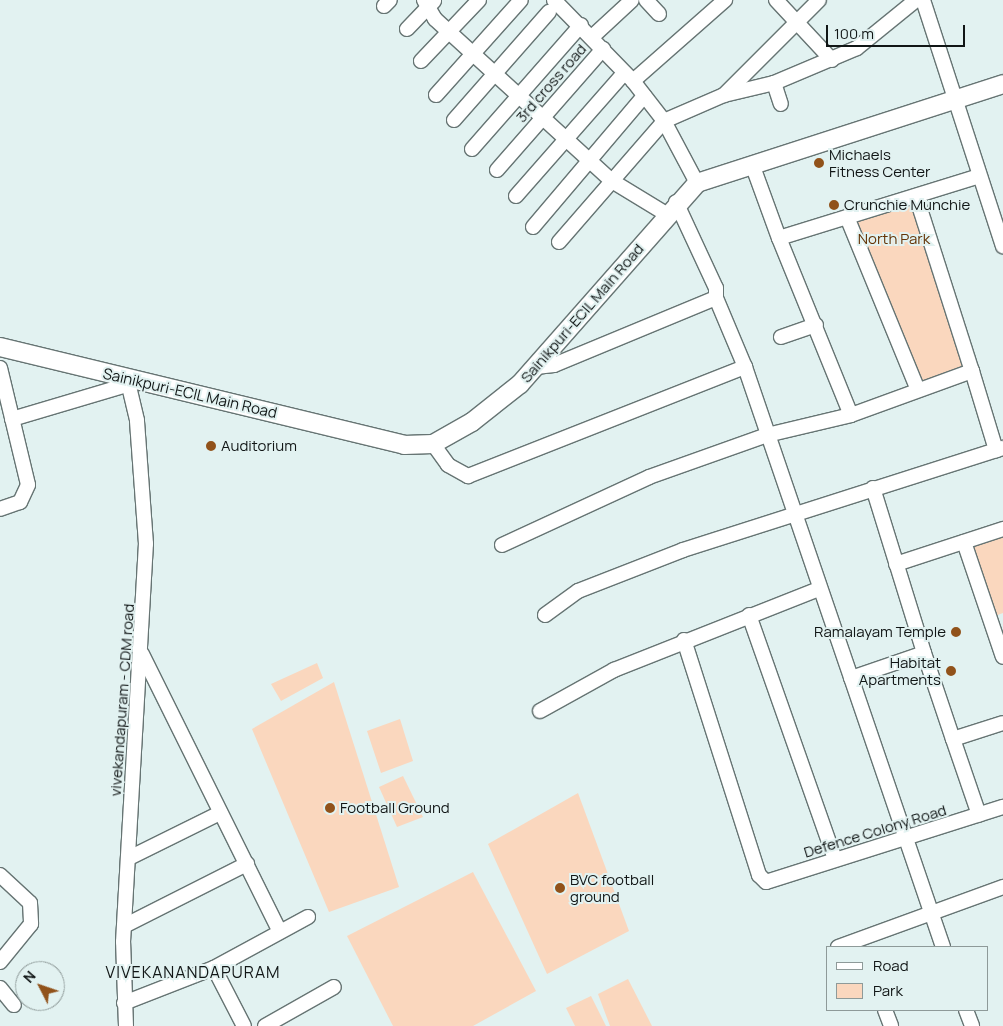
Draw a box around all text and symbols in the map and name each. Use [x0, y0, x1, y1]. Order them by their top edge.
scale bar [828, 15, 967, 47]
text: 100 m [834, 23, 874, 44]
street label: 3rd cross road [512, 40, 590, 126]
place label: Michaels Fitness Center [829, 145, 931, 180]
marker: Michaels Fitness Center [813, 157, 825, 169]
place label: Crunchie Munchie [844, 196, 970, 214]
marker: Crunchie Munchie [828, 199, 840, 211]
park label: North Park [858, 230, 930, 248]
street label: Sainikpuri-ECIL Main Road [517, 240, 647, 386]
street label: Sainikpuri-ECIL Main Road [101, 364, 279, 422]
place label: Auditorium [221, 437, 297, 455]
marker: Auditorium [205, 440, 217, 452]
street label: vivekandapuram - CDM road [106, 603, 138, 797]
place label: Ramalayam Temple [814, 623, 946, 641]
marker: Ramalayam Temple [950, 626, 962, 638]
place label: Habitat Apartments [859, 653, 941, 688]
marker: Habitat Apartments [945, 665, 957, 677]
place label: Football Ground [340, 799, 450, 817]
street label: Defence Colony Road [802, 801, 948, 861]
marker: Football Ground [324, 802, 336, 814]
place label: BVC football ground [570, 870, 654, 905]
marker: BVC football ground [554, 882, 566, 894]
legend [826, 946, 988, 1011]
text: Road [873, 955, 909, 976]
north arrow [15, 961, 65, 1011]
district label: VIVEKANANDAPURAM [104, 962, 282, 982]
text: N [19, 966, 40, 987]
text: Park [873, 980, 903, 1001]

